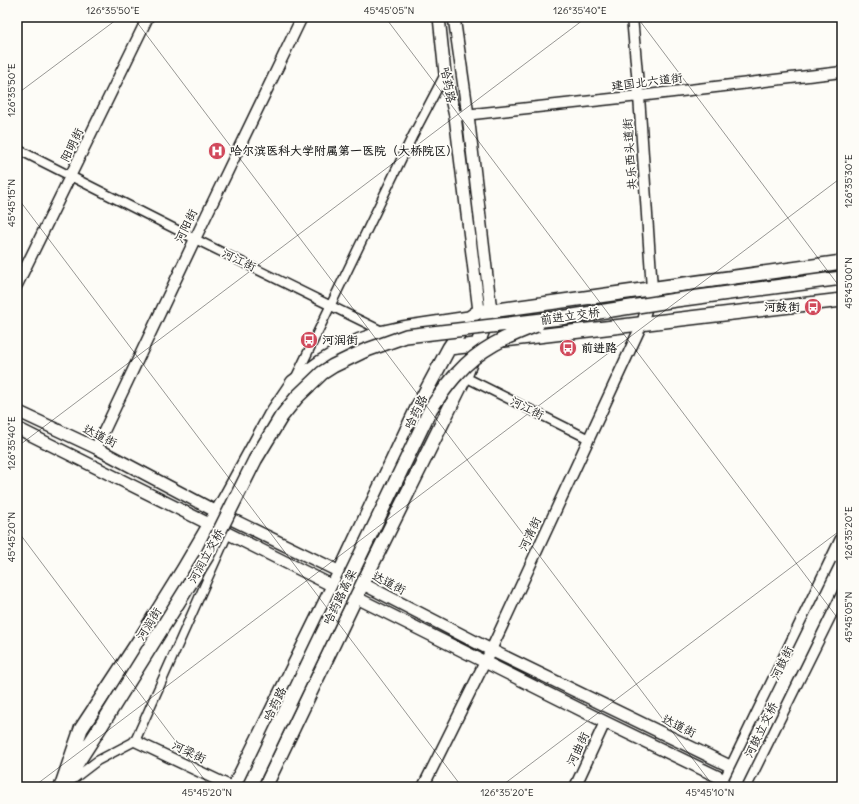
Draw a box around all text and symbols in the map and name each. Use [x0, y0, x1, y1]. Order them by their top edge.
text: 126°35'50"E [86, 4, 140, 17]
text: 45°45'05"N [364, 4, 414, 17]
text: 126°35'40"E [553, 4, 607, 17]
text: 126°35'50"E [5, 63, 18, 117]
street label: 哈药路 [438, 66, 459, 104]
street label: 建国北六道街 [610, 70, 684, 93]
street label: 共乐西头道街 [620, 118, 639, 190]
street label: 阳明街 [57, 125, 86, 164]
hospital icon: 哈尔滨医科大学附属第一医院（大桥院区） [207, 141, 227, 161]
place label: 哈尔滨医科大学附属第一医院（大桥院区） [230, 143, 458, 158]
text: 126°35'30"E [842, 154, 855, 208]
text: 45°45'15"N [5, 179, 18, 227]
street label: 河阳街 [171, 206, 200, 245]
street label: 河江街 [220, 245, 259, 274]
text: 45°45'00"N [842, 257, 855, 309]
bus stop icon: 河鼓街 [803, 297, 823, 317]
place label: 河鼓街 [764, 299, 800, 314]
street label: 前进立交桥 [539, 304, 602, 327]
bus stop icon: 河润街 [299, 330, 319, 350]
place label: 河润街 [322, 332, 358, 347]
bus stop icon: 前进路 [558, 338, 578, 358]
place label: 前进路 [581, 340, 617, 355]
street label: 哈药路 [401, 392, 430, 431]
street label: 河江街 [508, 393, 547, 422]
text: 126°35'40"E [5, 416, 18, 470]
street label: 达道街 [81, 421, 120, 450]
text: 126°35'20"E [842, 506, 855, 560]
text: 45°45'20"N [5, 512, 18, 562]
street label: 河清街 [515, 514, 544, 553]
street label: 河润立交桥 [184, 525, 227, 586]
street label: 哈药路高架 [320, 567, 359, 627]
street label: 达道街 [370, 568, 409, 597]
text: 45°45'05"N [842, 592, 855, 642]
street label: 河润街 [133, 604, 164, 643]
street label: 河鼓街 [767, 643, 796, 682]
street label: 哈药路 [260, 684, 289, 723]
street label: 河鼓立交桥 [741, 699, 781, 760]
street label: 达道街 [660, 711, 699, 740]
street label: 河曲街 [563, 729, 592, 768]
street label: 河梁街 [170, 737, 209, 766]
text: 45°45'20"N [182, 786, 232, 799]
text: 126°35'20"E [480, 786, 534, 799]
text: 45°45'10"N [686, 786, 734, 799]

